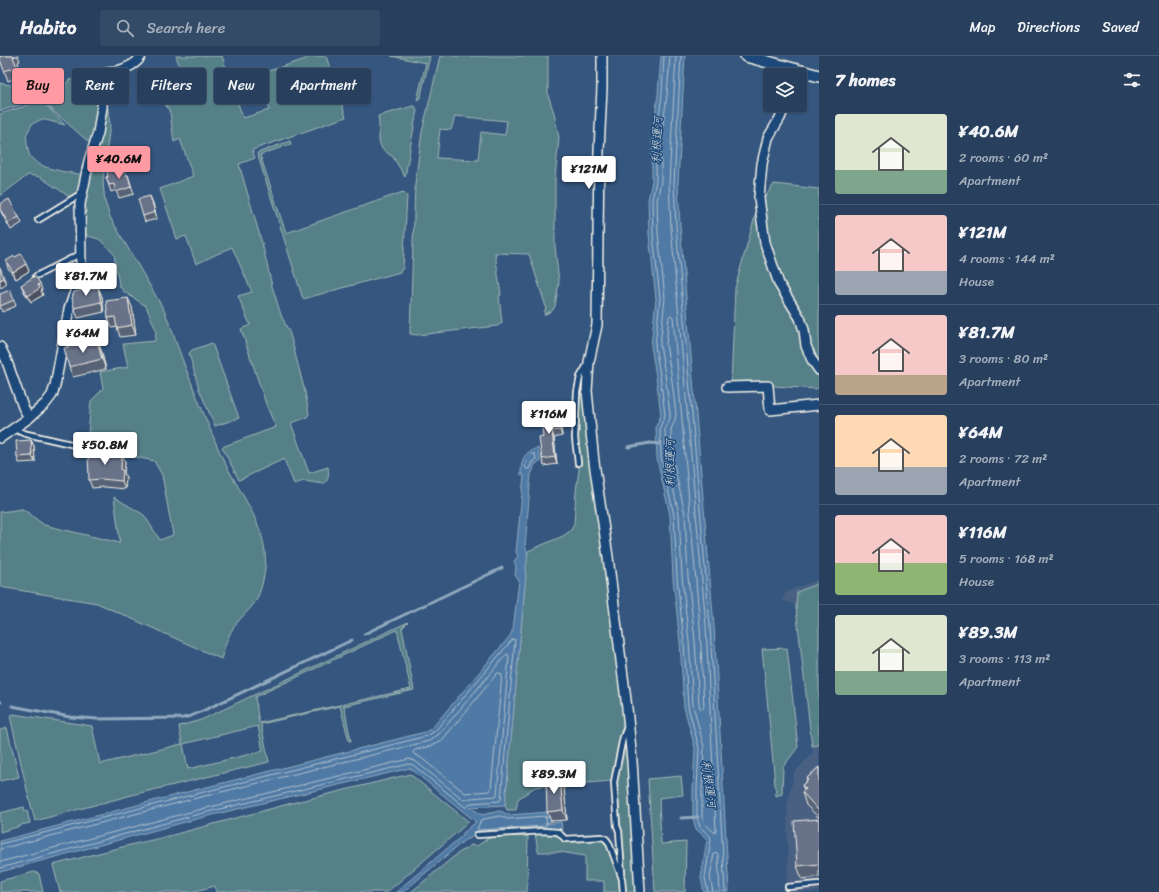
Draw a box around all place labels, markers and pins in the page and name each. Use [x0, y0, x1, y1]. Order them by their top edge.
pin: ¥40.6M [86, 146, 152, 180]
pin: ¥121M [561, 156, 617, 190]
pin: ¥81.7M [53, 263, 119, 297]
pin: ¥64M [59, 320, 107, 354]
pin: ¥116M [521, 401, 577, 435]
pin: ¥50.8M [72, 432, 138, 466]
pin: ¥89.3M [521, 761, 587, 795]

